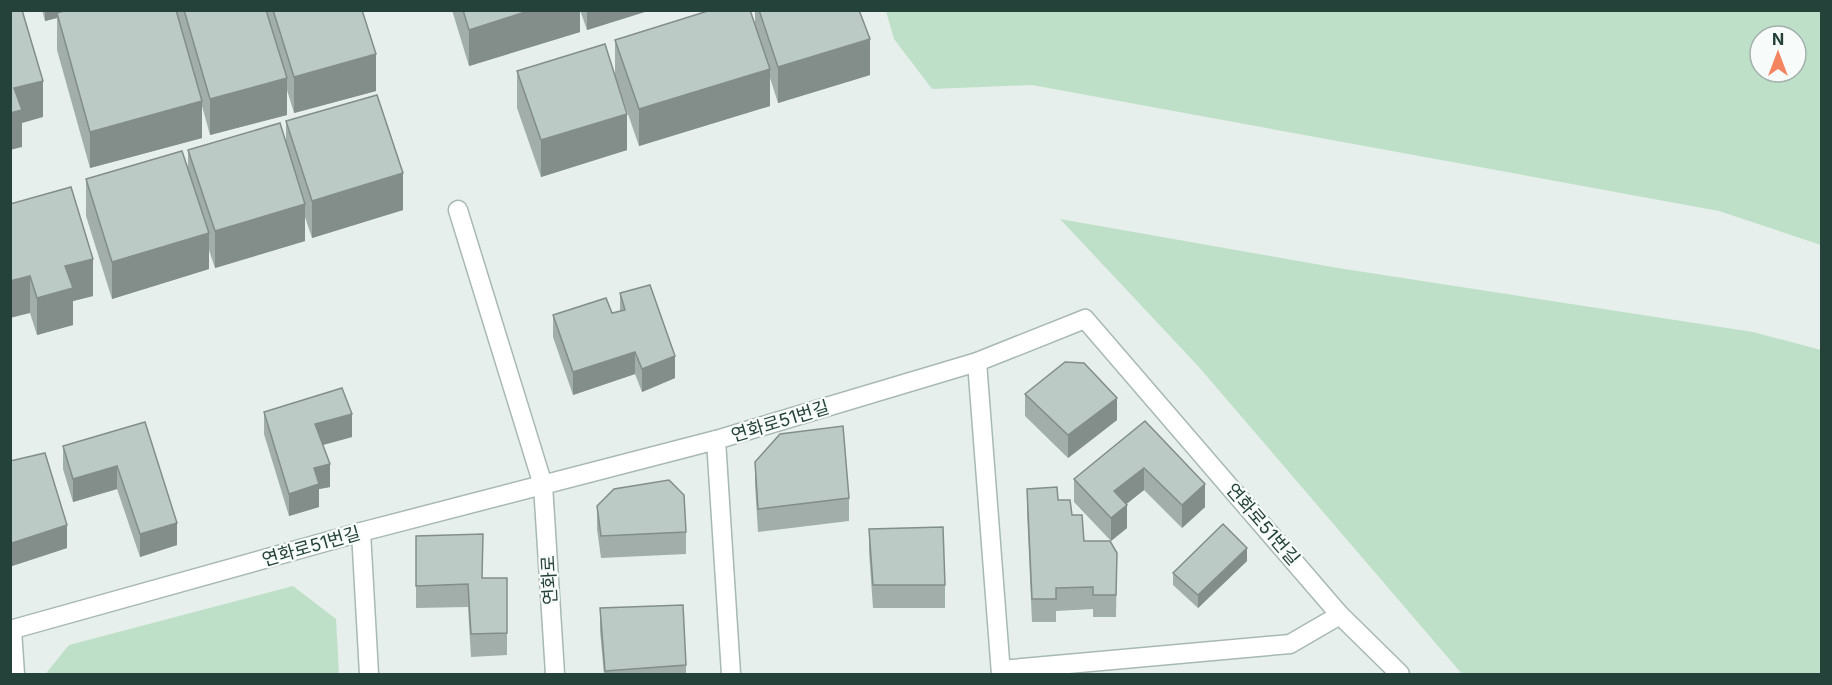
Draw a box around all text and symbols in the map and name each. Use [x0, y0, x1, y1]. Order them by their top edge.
north arrow [1748, 24, 1808, 84]
text: N [1772, 29, 1784, 49]
street label: 연화로51번길 [729, 396, 831, 446]
street label: 연화로51번길 [1222, 479, 1304, 569]
street label: 연화로51번길 [260, 522, 362, 570]
street label: 연화로 [537, 555, 561, 605]

